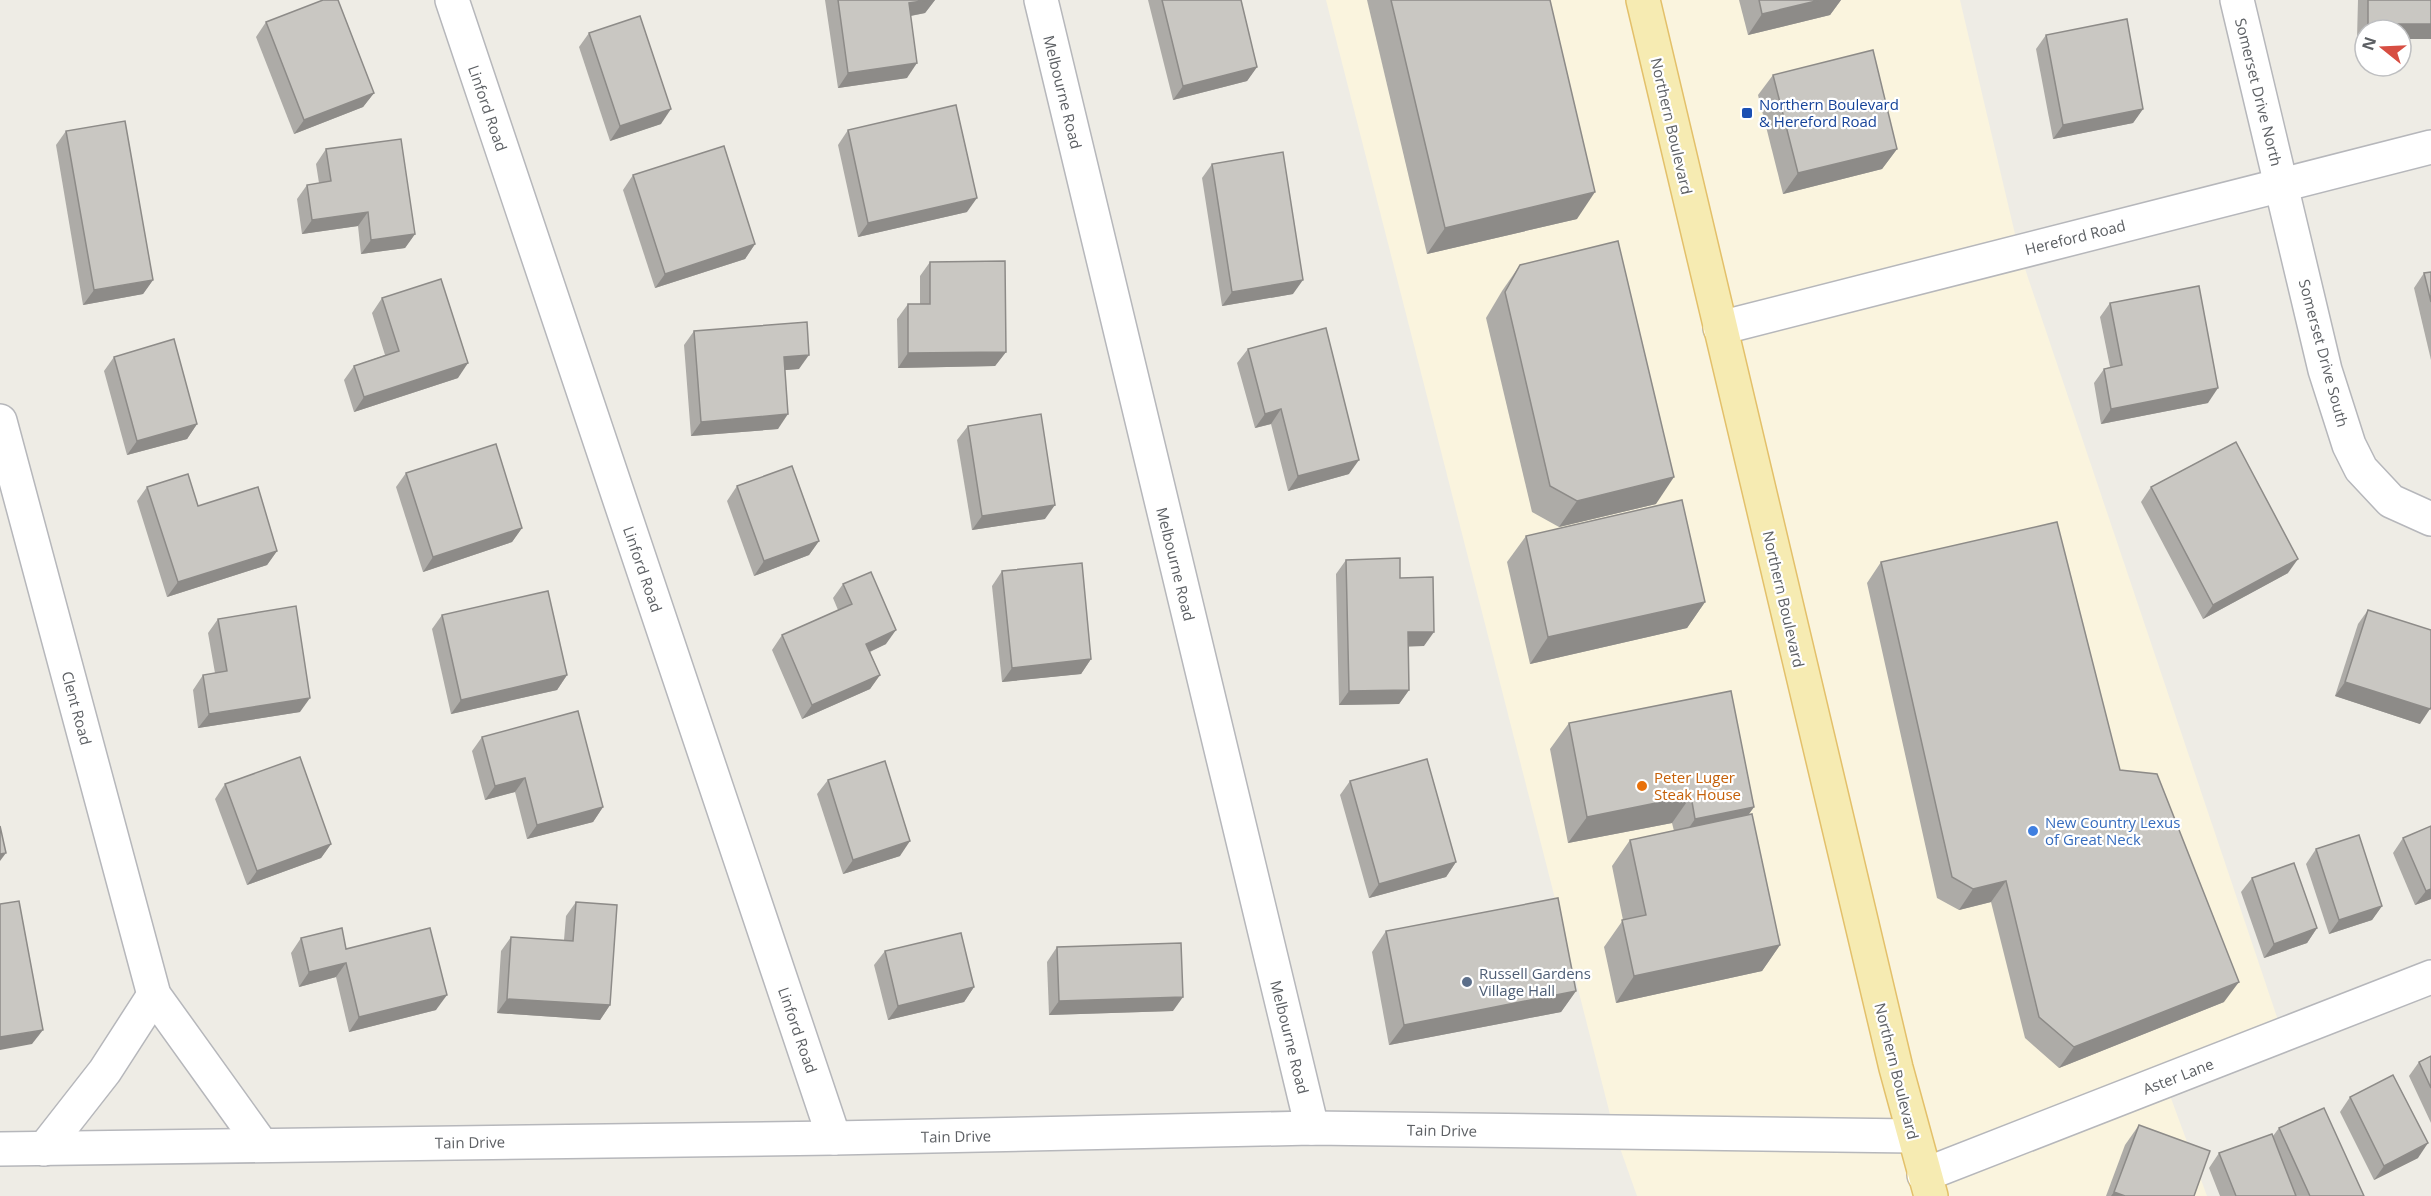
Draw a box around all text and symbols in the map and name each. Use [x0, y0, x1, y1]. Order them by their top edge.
street label: Somerset Drive North [2231, 16, 2287, 168]
north arrow [2353, 18, 2413, 78]
street label: Melbourne Road [1039, 33, 1087, 151]
text: N [2356, 34, 2381, 53]
street label: Northern Boulevard [1647, 56, 1697, 196]
street label: Linford Road [464, 62, 512, 154]
place label: Northern Boulevard & Hereford Road [1759, 94, 1899, 131]
marker: Northern Boulevard & Hereford Road [1740, 106, 1754, 120]
street label: Hereford Road [2023, 215, 2127, 259]
street label: Somerset Drive South [2295, 277, 2353, 429]
street label: Melbourne Road [1152, 505, 1200, 623]
street label: Linford Road [619, 523, 667, 615]
street label: Northern Boulevard [1759, 529, 1809, 669]
street label: Clent Road [58, 669, 96, 747]
place label: Peter Luger Steak House [1654, 767, 1741, 804]
marker: Peter Luger Steak House [1635, 779, 1649, 793]
place label: New Country Lexus of Great Neck [2045, 812, 2180, 849]
marker: New Country Lexus of Great Neck [2026, 824, 2040, 838]
place label: Russell Gardens Village Hall [1479, 963, 1591, 1000]
marker: Russell Gardens Village Hall [1460, 975, 1474, 989]
street label: Melbourne Road [1266, 978, 1314, 1096]
street label: Linford Road [774, 984, 822, 1076]
street label: Northern Boulevard [1870, 1001, 1924, 1141]
street label: Aster Lane [2140, 1053, 2216, 1099]
street label: Tain Drive [1407, 1119, 1477, 1141]
street label: Tain Drive [921, 1125, 991, 1147]
street label: Tain Drive [435, 1131, 505, 1153]

